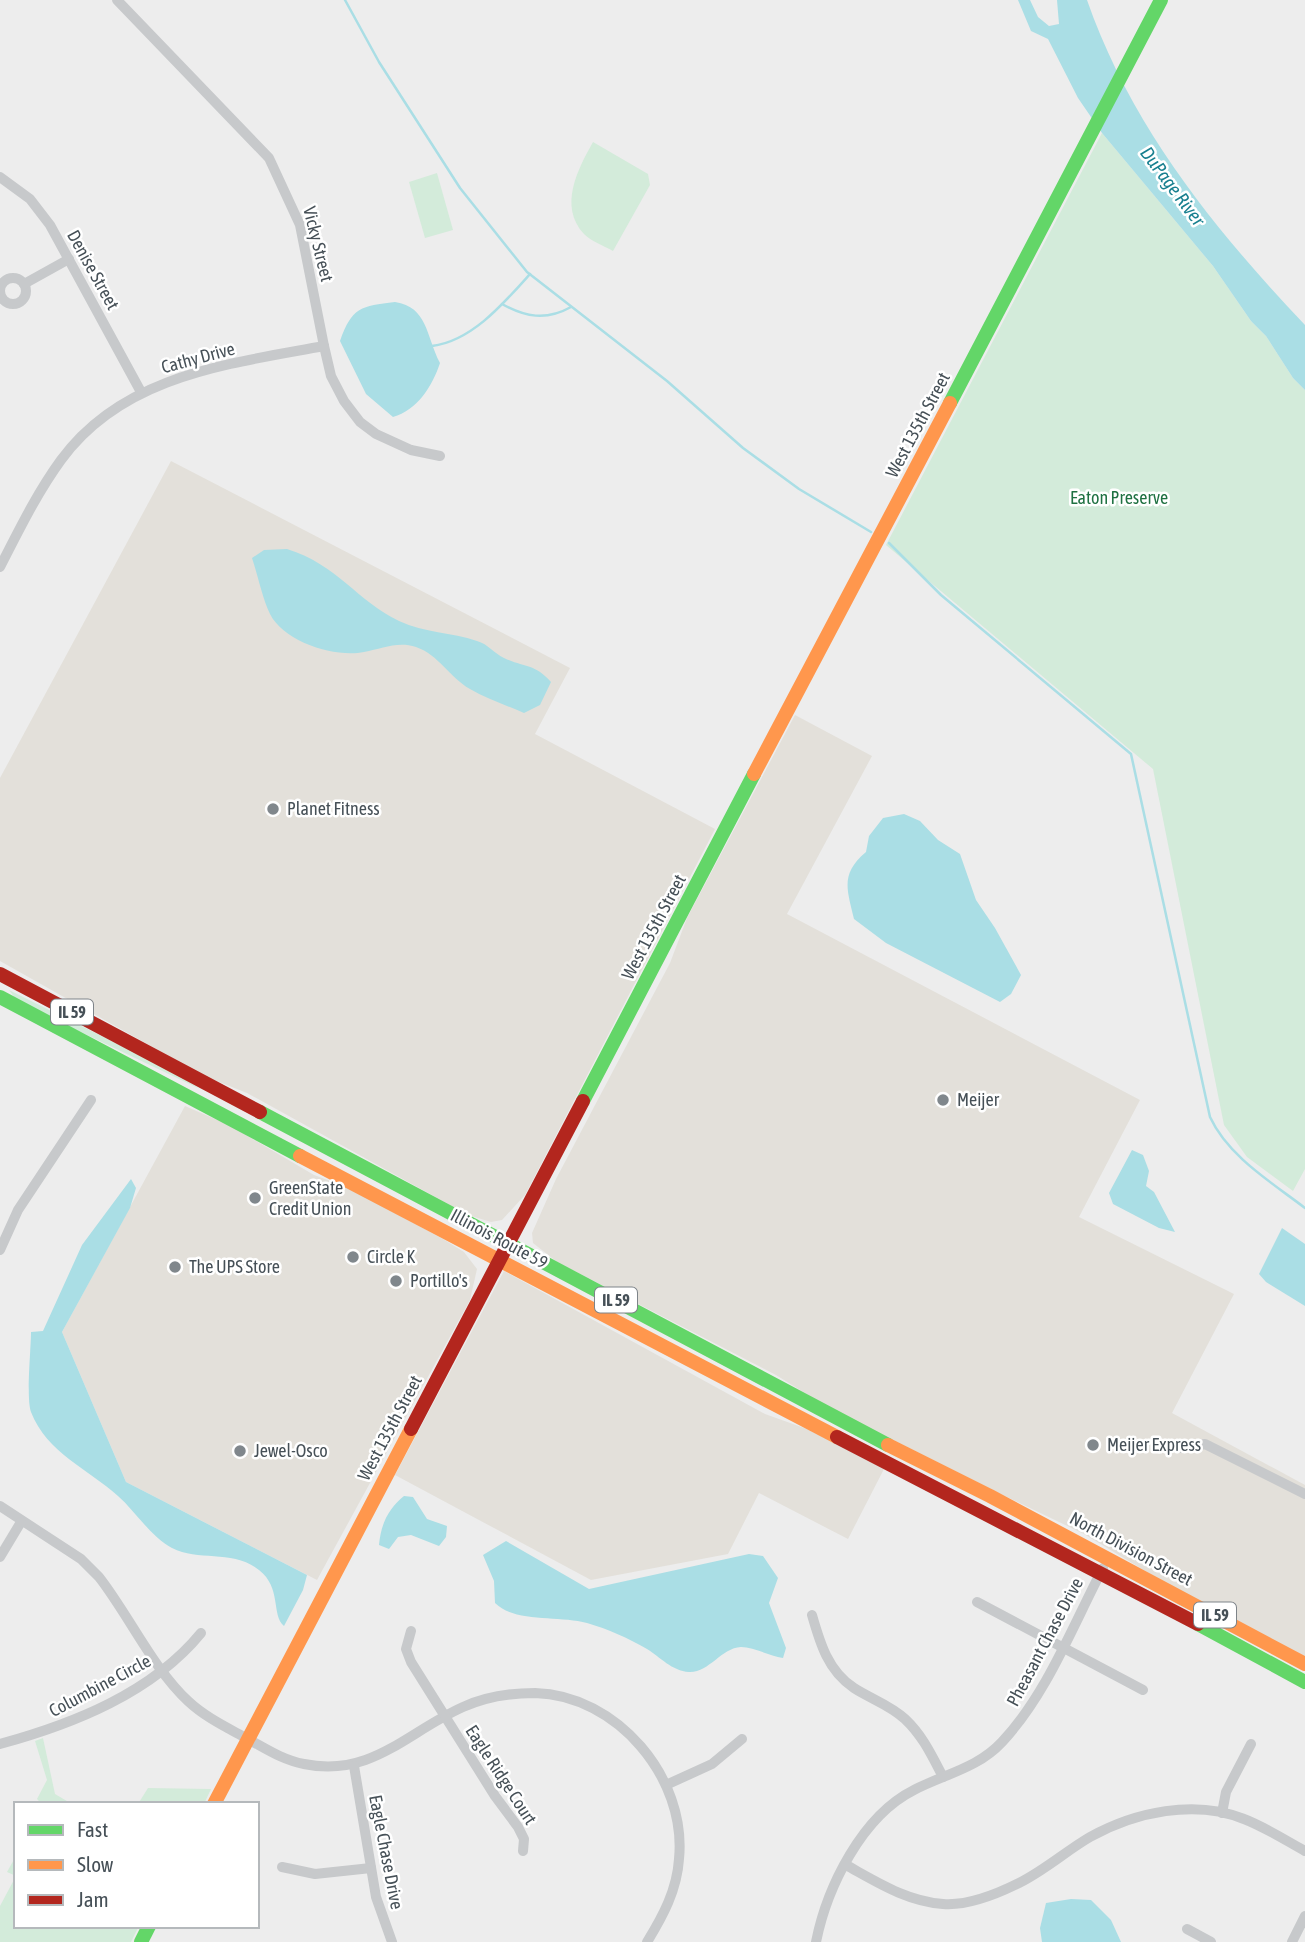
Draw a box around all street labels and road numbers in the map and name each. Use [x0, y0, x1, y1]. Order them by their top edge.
street label: Vicky Street [299, 204, 338, 284]
street label: Denise Street [63, 226, 124, 313]
street label: Cathy Drive [159, 338, 237, 377]
street label: West 135th Street [881, 369, 954, 481]
street label: West 135th Street [617, 871, 690, 983]
road number: IL 59 [51, 1000, 93, 1024]
street label: Illinois Route 59 [447, 1204, 551, 1273]
road number: IL 59 [595, 1288, 637, 1312]
street label: West 135th Street [353, 1372, 426, 1484]
street label: North Division Street [1066, 1507, 1196, 1590]
street label: Pheasant Chase Drive [1002, 1574, 1087, 1710]
road number: IL 59 [1194, 1602, 1236, 1628]
street label: Columbine Circle [45, 1650, 154, 1721]
street label: Eagle Ridge Court [461, 1721, 541, 1828]
street label: Eagle Chase Drive [365, 1793, 408, 1911]

